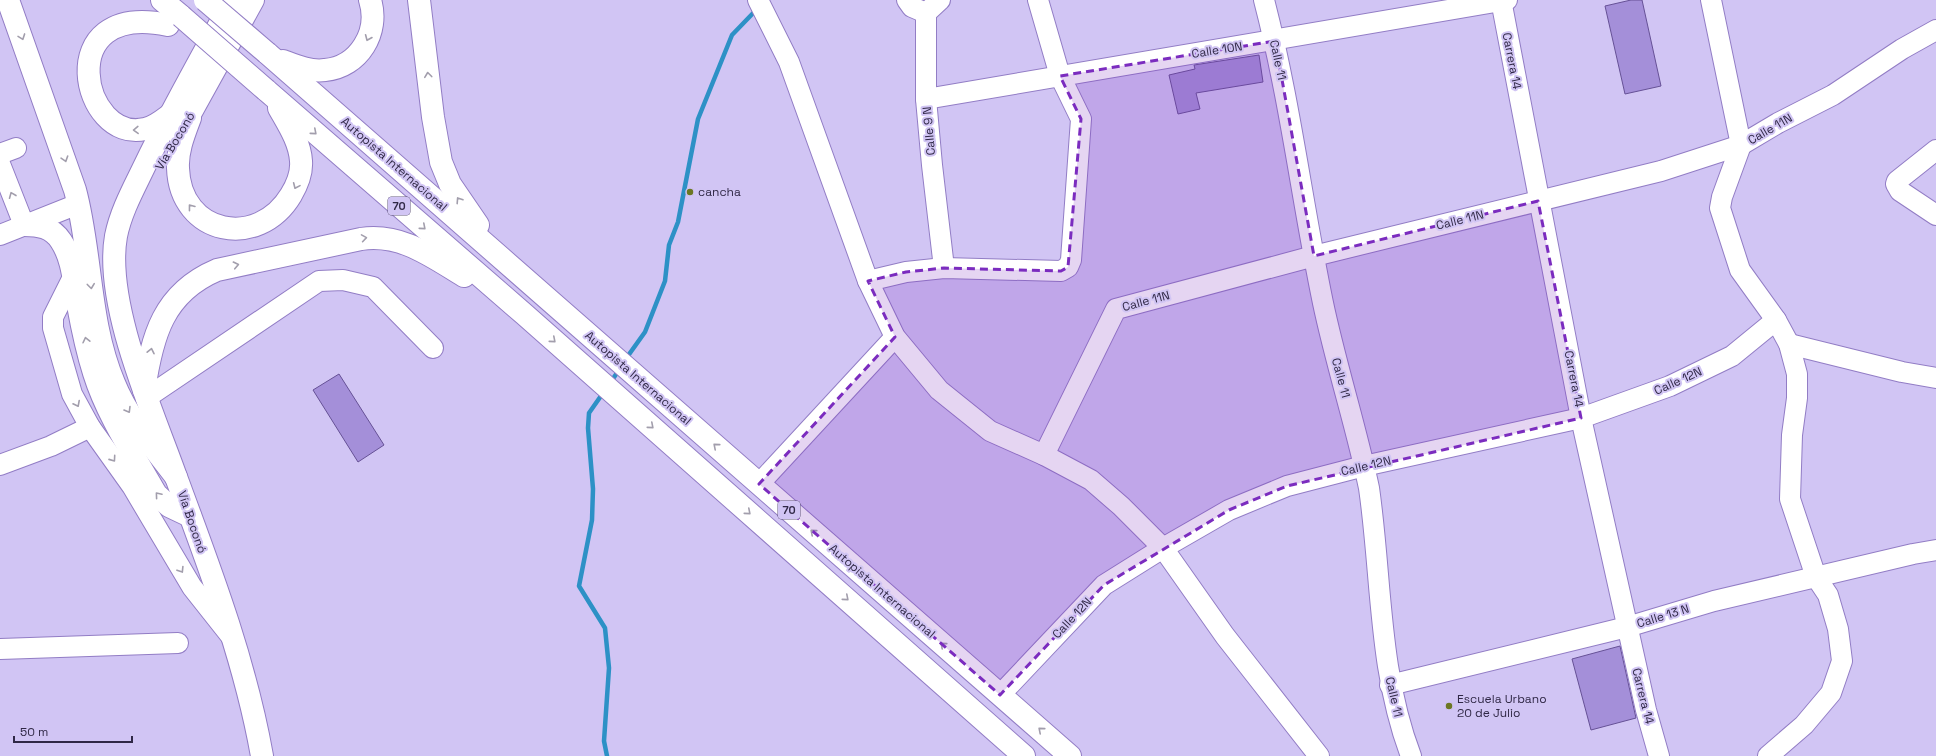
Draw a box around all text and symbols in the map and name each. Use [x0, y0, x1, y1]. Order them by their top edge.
street label: Carrera 14 [1499, 31, 1525, 91]
one-way arrow [17, 33, 25, 40]
one-way arrow [364, 34, 372, 41]
street label: Calle 10N [1190, 38, 1244, 62]
street label: Calle 11 [1266, 38, 1290, 82]
one-way arrow [424, 72, 433, 78]
street label: Calle 9 N [919, 106, 939, 156]
street label: Vía Boconó [151, 109, 199, 173]
street label: Calle 11N [1745, 110, 1795, 148]
street label: Autopista Internacional [337, 113, 451, 215]
one-way arrow [133, 125, 140, 134]
one-way arrow [309, 128, 317, 135]
one-way arrow [60, 156, 69, 163]
one-way arrow [293, 182, 301, 189]
place label: cancha [698, 184, 741, 200]
marker: cancha [685, 187, 695, 197]
one-way arrow [9, 191, 17, 199]
road number: 70 [388, 197, 410, 215]
one-way arrow [456, 197, 464, 204]
one-way arrow [189, 205, 196, 212]
street label: Calle 11N [1434, 206, 1486, 234]
one-way arrow [418, 222, 426, 229]
one-way arrow [361, 235, 367, 243]
one-way arrow [233, 261, 240, 269]
one-way arrow [86, 283, 95, 289]
street label: Calle 11N [1120, 287, 1172, 315]
street label: Autopista Internacional [581, 327, 695, 429]
one-way arrow [549, 335, 556, 342]
one-way arrow [82, 337, 90, 343]
one-way arrow [146, 348, 154, 354]
street label: Carrera 14 [1561, 349, 1587, 409]
street label: Calle 11 [1328, 356, 1354, 400]
street label: Calle 12N [1651, 363, 1705, 399]
one-way arrow [72, 399, 80, 407]
one-way arrow [123, 406, 131, 413]
one-way arrow [646, 422, 654, 429]
one-way arrow [713, 444, 720, 451]
street label: Calle 12N [1339, 452, 1393, 480]
one-way arrow [108, 455, 115, 462]
street label: Vía Boconó [174, 489, 210, 555]
one-way arrow [156, 492, 163, 499]
road number: 70 [778, 501, 800, 519]
one-way arrow [743, 508, 751, 515]
one-way arrow [811, 529, 818, 536]
street label: Autopista Internacional [825, 540, 939, 642]
one-way arrow [176, 566, 184, 573]
one-way arrow [841, 594, 848, 601]
street label: Calle 12N [1049, 594, 1095, 642]
street label: Calle 13 N [1635, 600, 1691, 632]
one-way arrow [940, 642, 948, 649]
street label: Carrera 14 [1628, 666, 1658, 726]
street label: Calle 11 [1382, 675, 1406, 719]
place label: Escuela Urbano 20 de Julio [1457, 691, 1547, 721]
marker: Escuela Urbano 20 de Julio [1444, 701, 1454, 711]
scale bar [14, 718, 132, 744]
text: 50 m [20, 724, 48, 740]
one-way arrow [1038, 728, 1046, 735]

